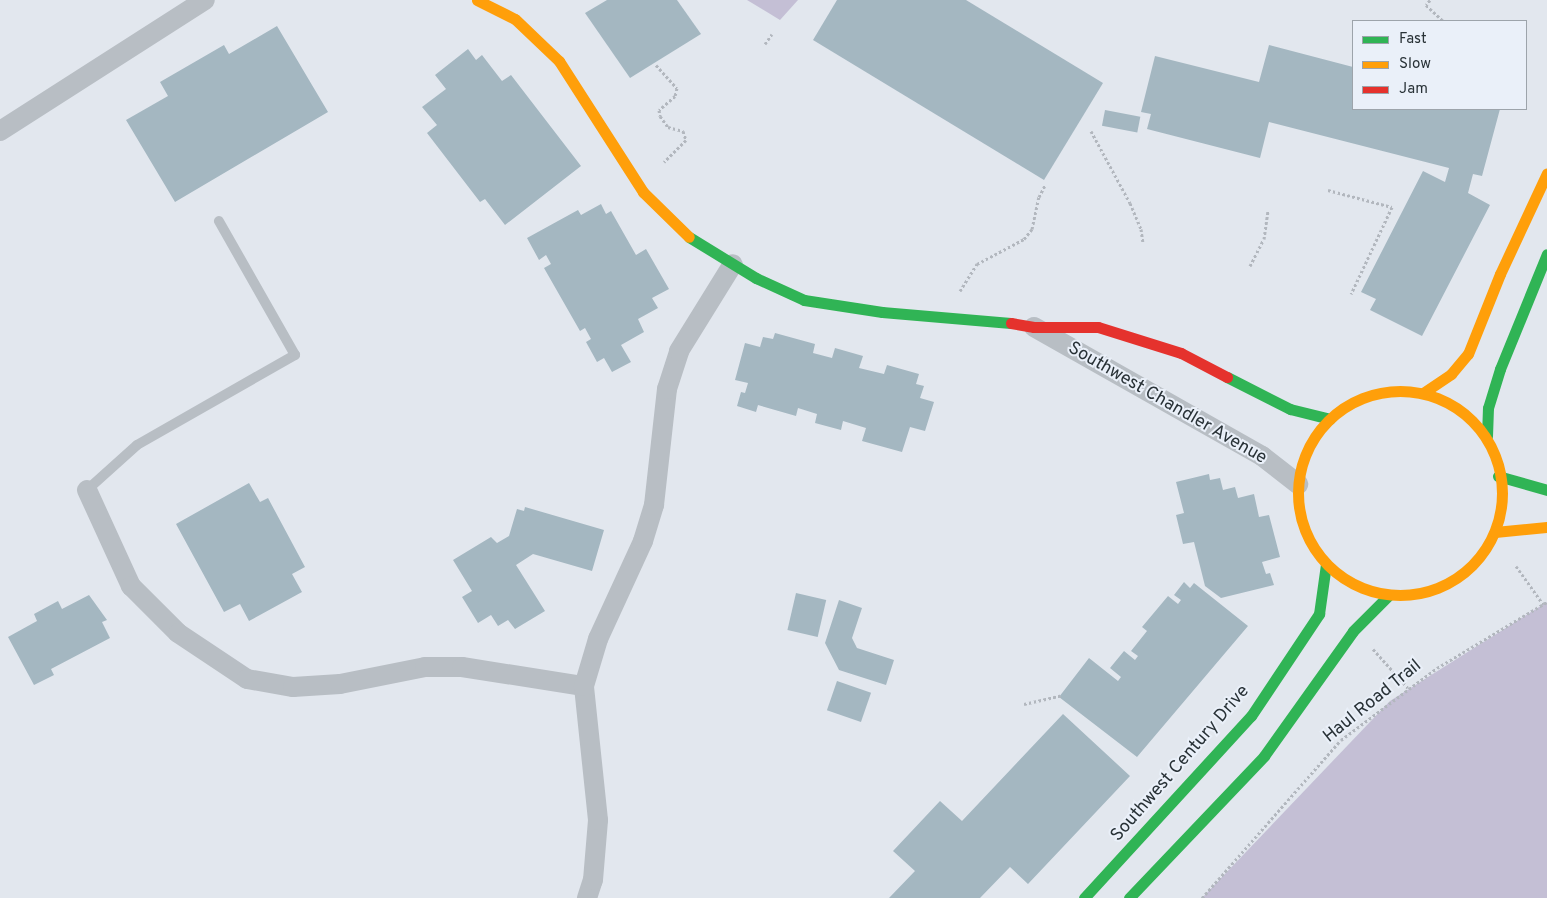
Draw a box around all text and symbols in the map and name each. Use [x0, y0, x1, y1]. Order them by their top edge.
legend [1352, 20, 1527, 110]
text: Fast [1399, 30, 1427, 49]
text: Slow [1399, 55, 1431, 74]
text: Jam [1399, 80, 1428, 99]
street label: Southwest Chandler Avenue [1063, 338, 1271, 470]
street label: Haul Road Trail [1319, 656, 1427, 748]
street label: Southwest Century Drive [1107, 681, 1255, 847]

